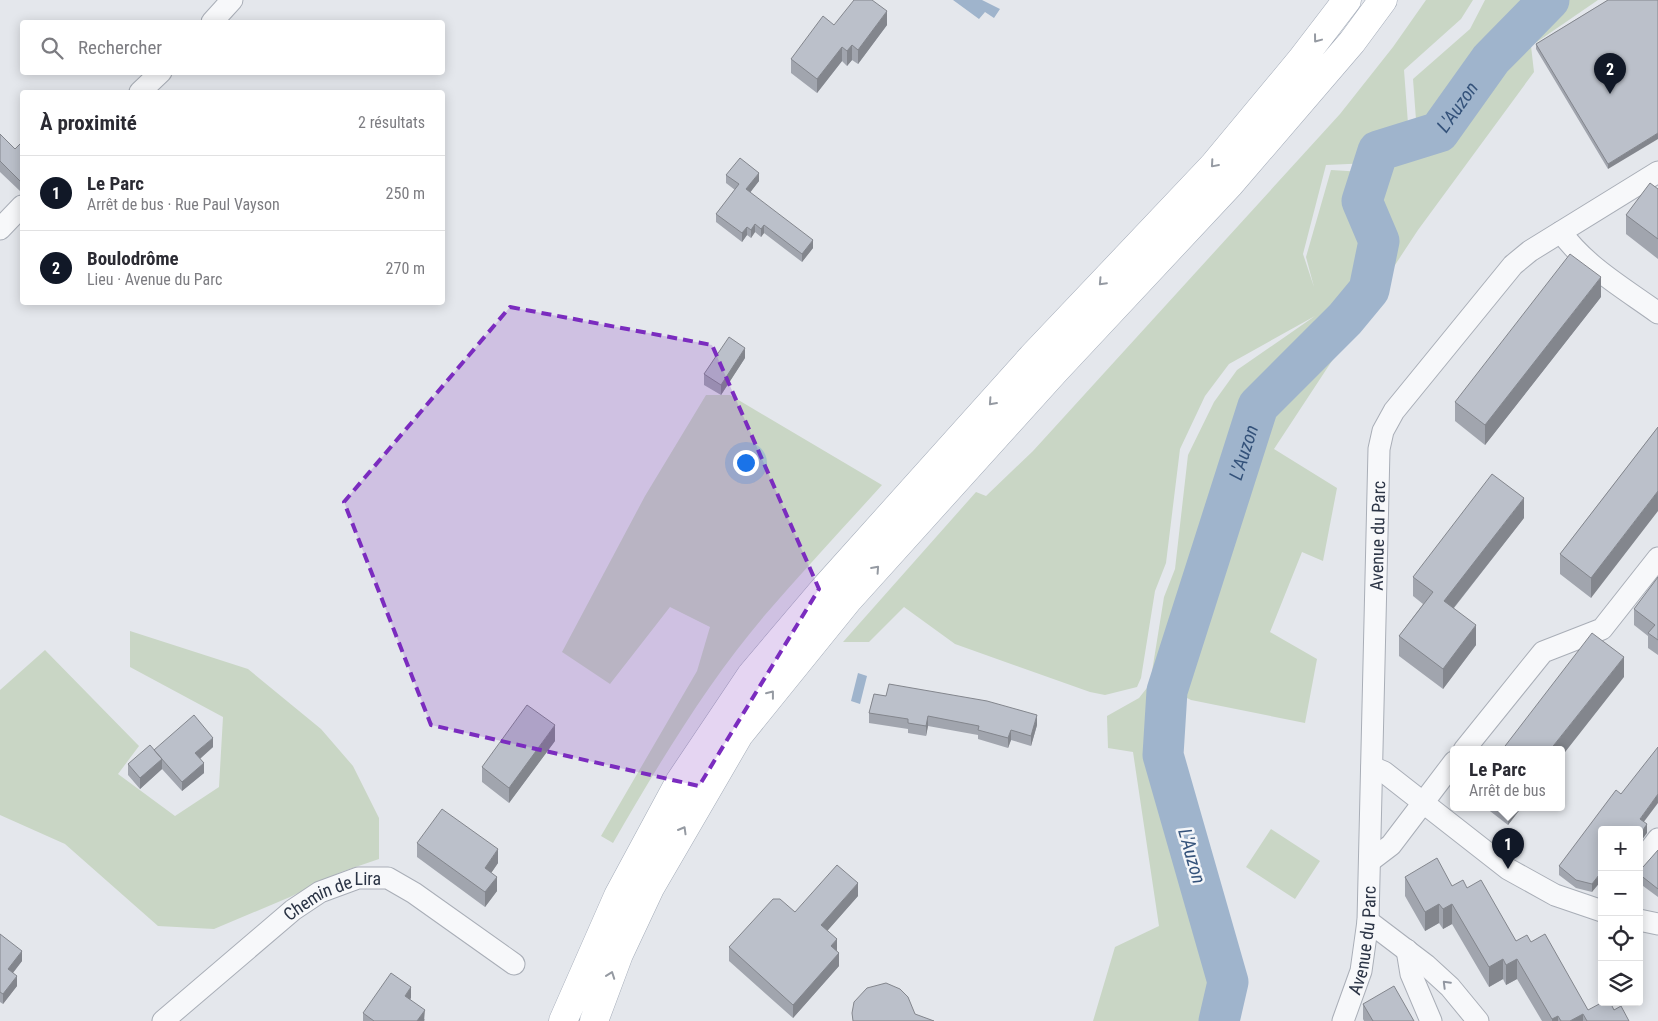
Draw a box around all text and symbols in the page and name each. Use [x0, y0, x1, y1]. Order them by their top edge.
search box [20, 20, 445, 75]
one-way arrow [1314, 33, 1323, 43]
icon: search [38, 34, 66, 62]
text: Rechercher [78, 36, 162, 59]
pin: 2 [1594, 53, 1626, 94]
water label: L'Auzon [1431, 77, 1483, 136]
text: À proximité [40, 111, 137, 135]
text: 2 résultats [358, 113, 425, 132]
one-way arrow [1210, 159, 1219, 168]
text: Le Parc [87, 172, 144, 195]
text: 1 [52, 184, 60, 203]
text: 250 m [386, 184, 425, 203]
text: Arrêt de bus · Rue Paul Vayson [87, 195, 280, 214]
text: Boulodrôme [87, 247, 179, 270]
text: 2 [52, 259, 60, 278]
text: 270 m [386, 259, 425, 278]
text: Lieu · Avenue du Parc [87, 270, 222, 289]
one-way arrow [1099, 277, 1108, 286]
one-way arrow [989, 396, 998, 405]
water label: L'Auzon [1224, 422, 1263, 483]
your location [733, 450, 759, 476]
street label: Avenue du Parc [1365, 481, 1389, 591]
one-way arrow [870, 566, 879, 575]
one-way arrow [766, 691, 774, 700]
popup [1450, 746, 1565, 811]
text: Le Parc [1469, 758, 1526, 781]
text: Arrêt de bus [1469, 781, 1546, 800]
one-way arrow [677, 826, 687, 835]
water label: L'Auzon [1173, 826, 1211, 886]
map controls [1598, 826, 1643, 1006]
button: + [1598, 826, 1643, 871]
pin: 1 [1492, 828, 1524, 869]
street label: Chemin de Lira [279, 868, 381, 924]
button: − [1598, 871, 1643, 916]
street label: Avenue du Parc [1343, 885, 1379, 997]
button: locate [1598, 916, 1643, 961]
button: layers [1598, 961, 1643, 1006]
one-way arrow [605, 972, 615, 980]
one-way arrow [1443, 981, 1452, 990]

